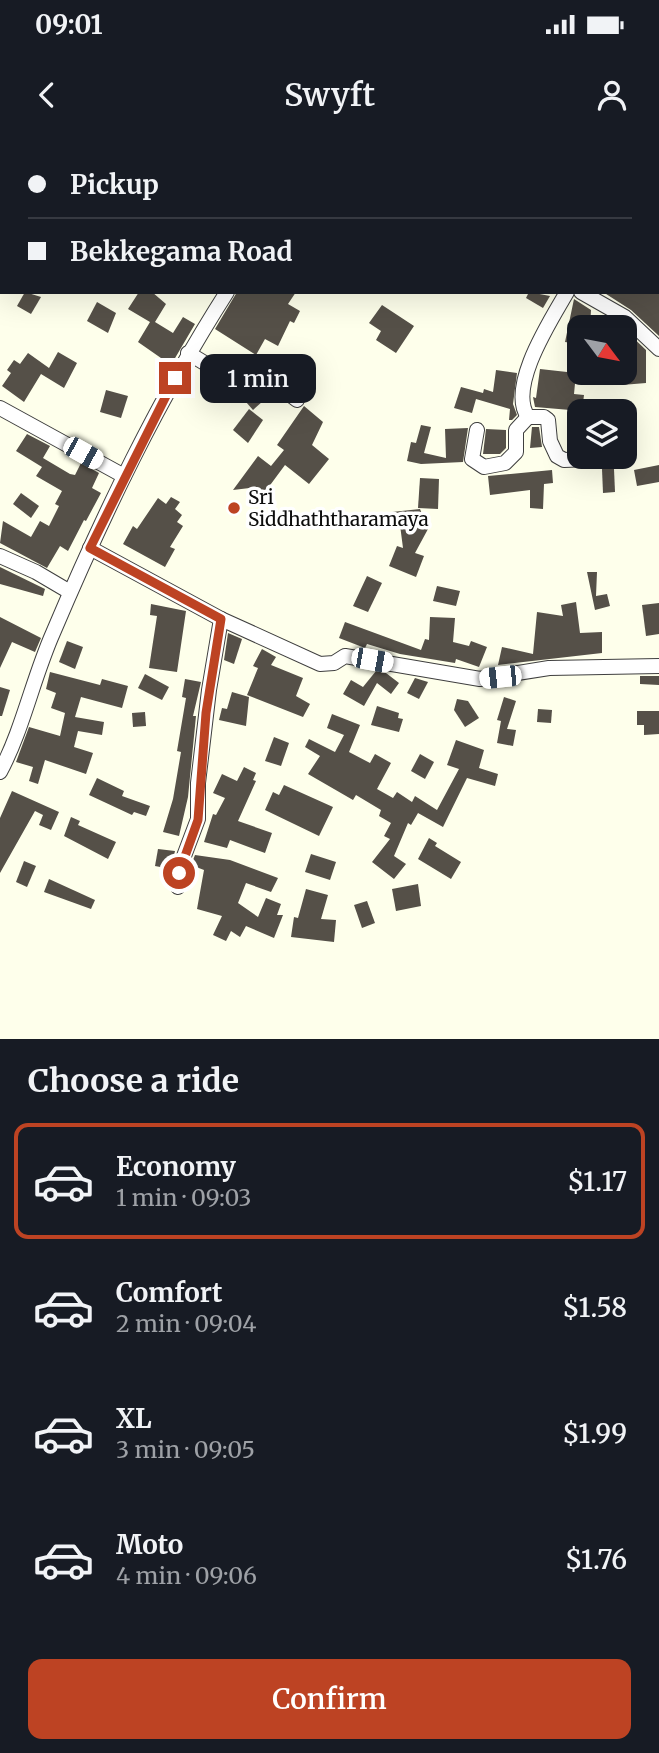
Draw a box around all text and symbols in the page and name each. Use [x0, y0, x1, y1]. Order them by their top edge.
text: 09:01 [35, 8, 103, 41]
text: Swyft [284, 75, 375, 115]
icon: back [28, 76, 66, 114]
icon: person [593, 76, 631, 114]
text: Pickup [70, 168, 159, 201]
text: Bekkegama Road [70, 235, 293, 268]
north arrow [567, 315, 637, 385]
map controls [567, 315, 637, 469]
callout: 1 min [200, 354, 315, 402]
route end [159, 362, 191, 394]
text: 1 min [227, 364, 289, 393]
button: layers [567, 399, 637, 469]
car [60, 434, 107, 472]
place label: Sri Siddhaththaramaya [248, 485, 429, 531]
marker: Sri Siddhaththaramaya [226, 500, 242, 516]
car [350, 646, 395, 674]
car [479, 664, 522, 690]
route start [163, 857, 195, 889]
text: Choose a ride [28, 1061, 239, 1101]
icon: car [32, 1150, 95, 1213]
text: Economy [116, 1150, 236, 1183]
text: $1.17 [567, 1165, 627, 1198]
text: 1 min · 09:03 [116, 1183, 251, 1212]
icon: car [32, 1276, 95, 1339]
text: Comfort [116, 1276, 222, 1309]
text: $1.58 [562, 1291, 627, 1324]
text: 2 min · 09:04 [116, 1309, 256, 1338]
icon: car [32, 1402, 95, 1465]
text: XL [116, 1402, 152, 1435]
text: $1.99 [562, 1417, 627, 1450]
text: 3 min · 09:05 [116, 1435, 255, 1464]
icon: car [32, 1528, 95, 1591]
text: Moto [116, 1528, 183, 1561]
text: $1.76 [565, 1543, 627, 1576]
text: 4 min · 09:06 [116, 1561, 257, 1590]
button: Confirm [28, 1659, 631, 1739]

